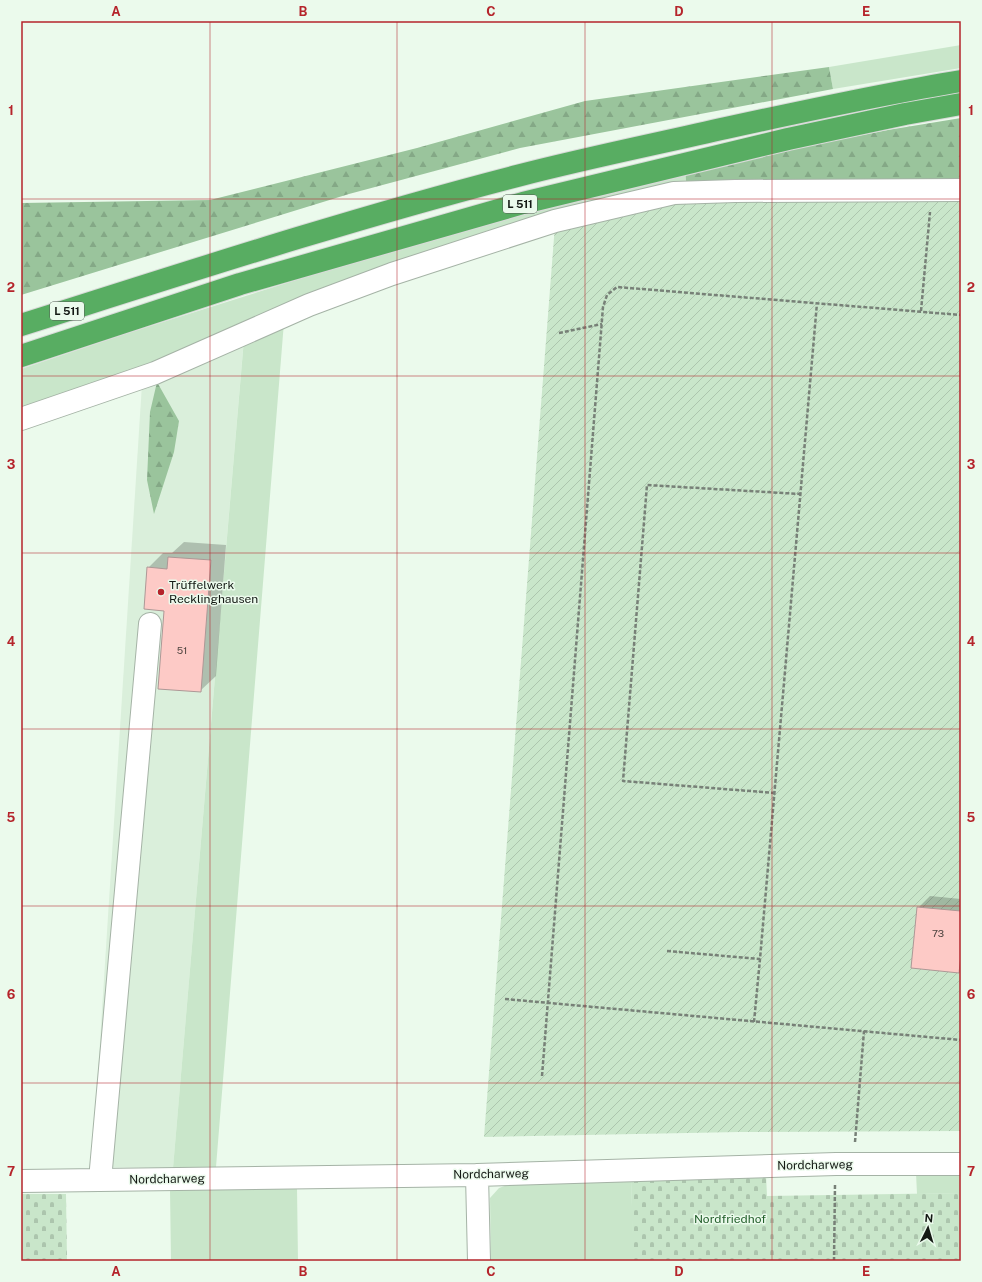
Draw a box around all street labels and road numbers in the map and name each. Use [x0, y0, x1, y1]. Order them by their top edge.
road number: L 511 [503, 195, 537, 213]
road number: L 511 [50, 302, 84, 320]
street label: Nordcharweg [777, 1157, 853, 1173]
street label: Nordcharweg [453, 1166, 529, 1182]
street label: Nordcharweg [129, 1171, 205, 1187]

